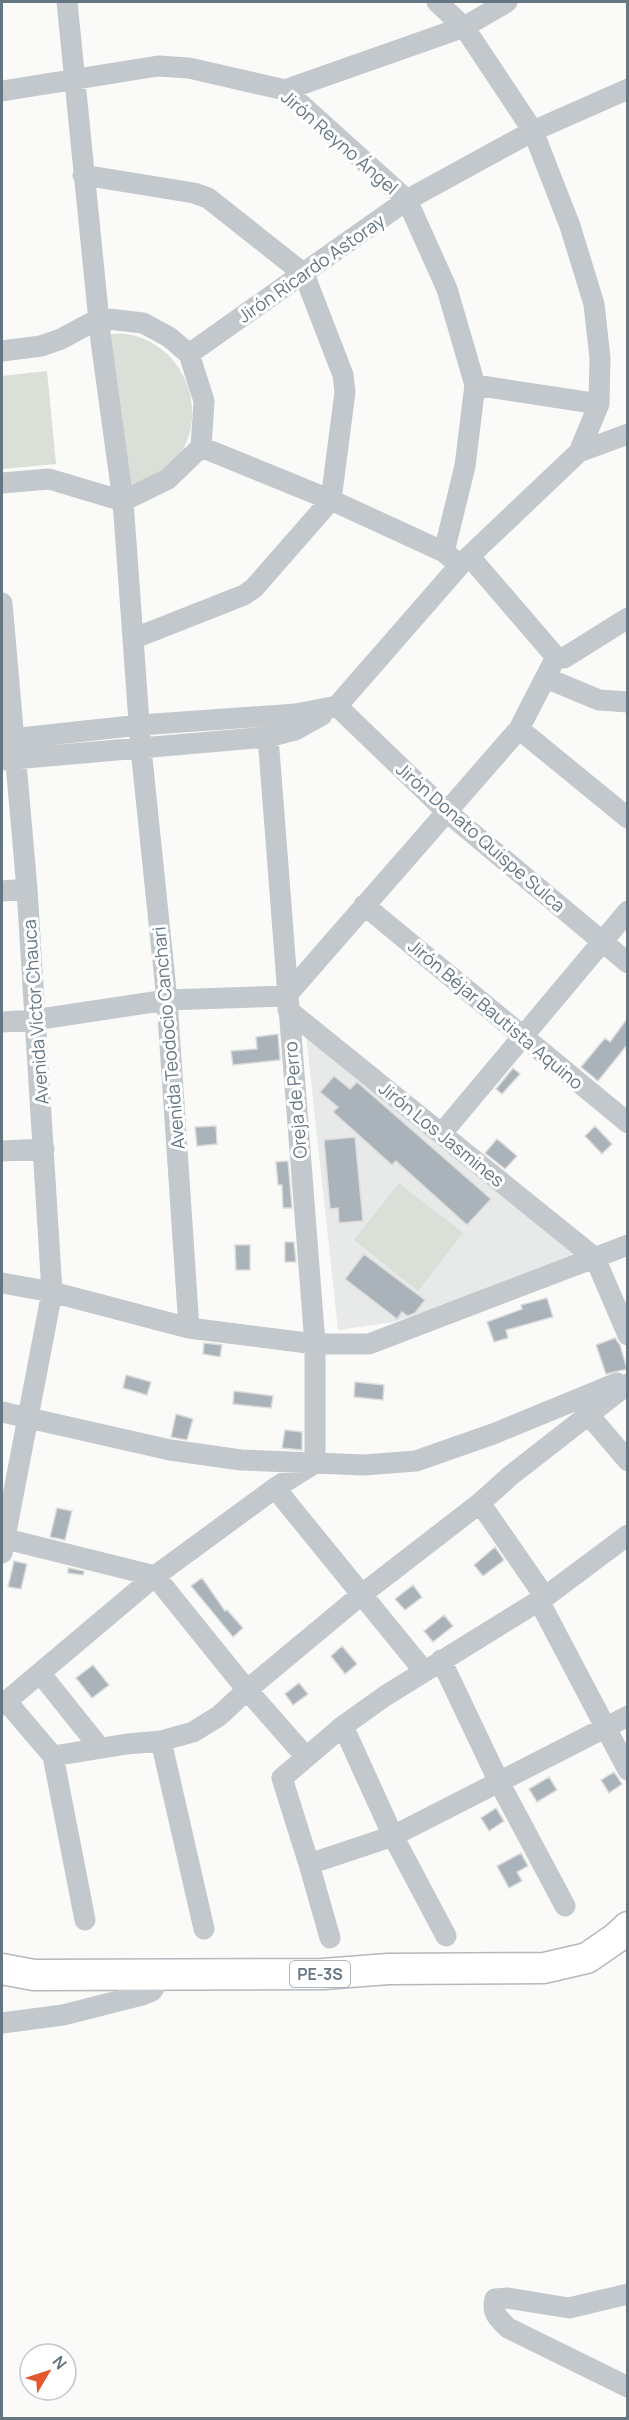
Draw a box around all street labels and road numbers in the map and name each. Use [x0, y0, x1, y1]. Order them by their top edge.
street label: Jirón Reyno Ángel [277, 85, 403, 199]
street label: Jirón Ricardo Astoray [233, 208, 390, 328]
street label: Jirón Donato Quispe Sulca [391, 757, 571, 917]
street label: Avenida Víctor Chauca [17, 919, 53, 1105]
street label: Avenida Teodocio Canchari [146, 926, 190, 1150]
street label: Jirón Béjar Bautista Aquino [403, 934, 589, 1094]
street label: Oreja de Perro [278, 1040, 312, 1160]
street label: Jirón Los Jasmines [374, 1076, 510, 1192]
road number: PE-3S [290, 1961, 350, 1987]

